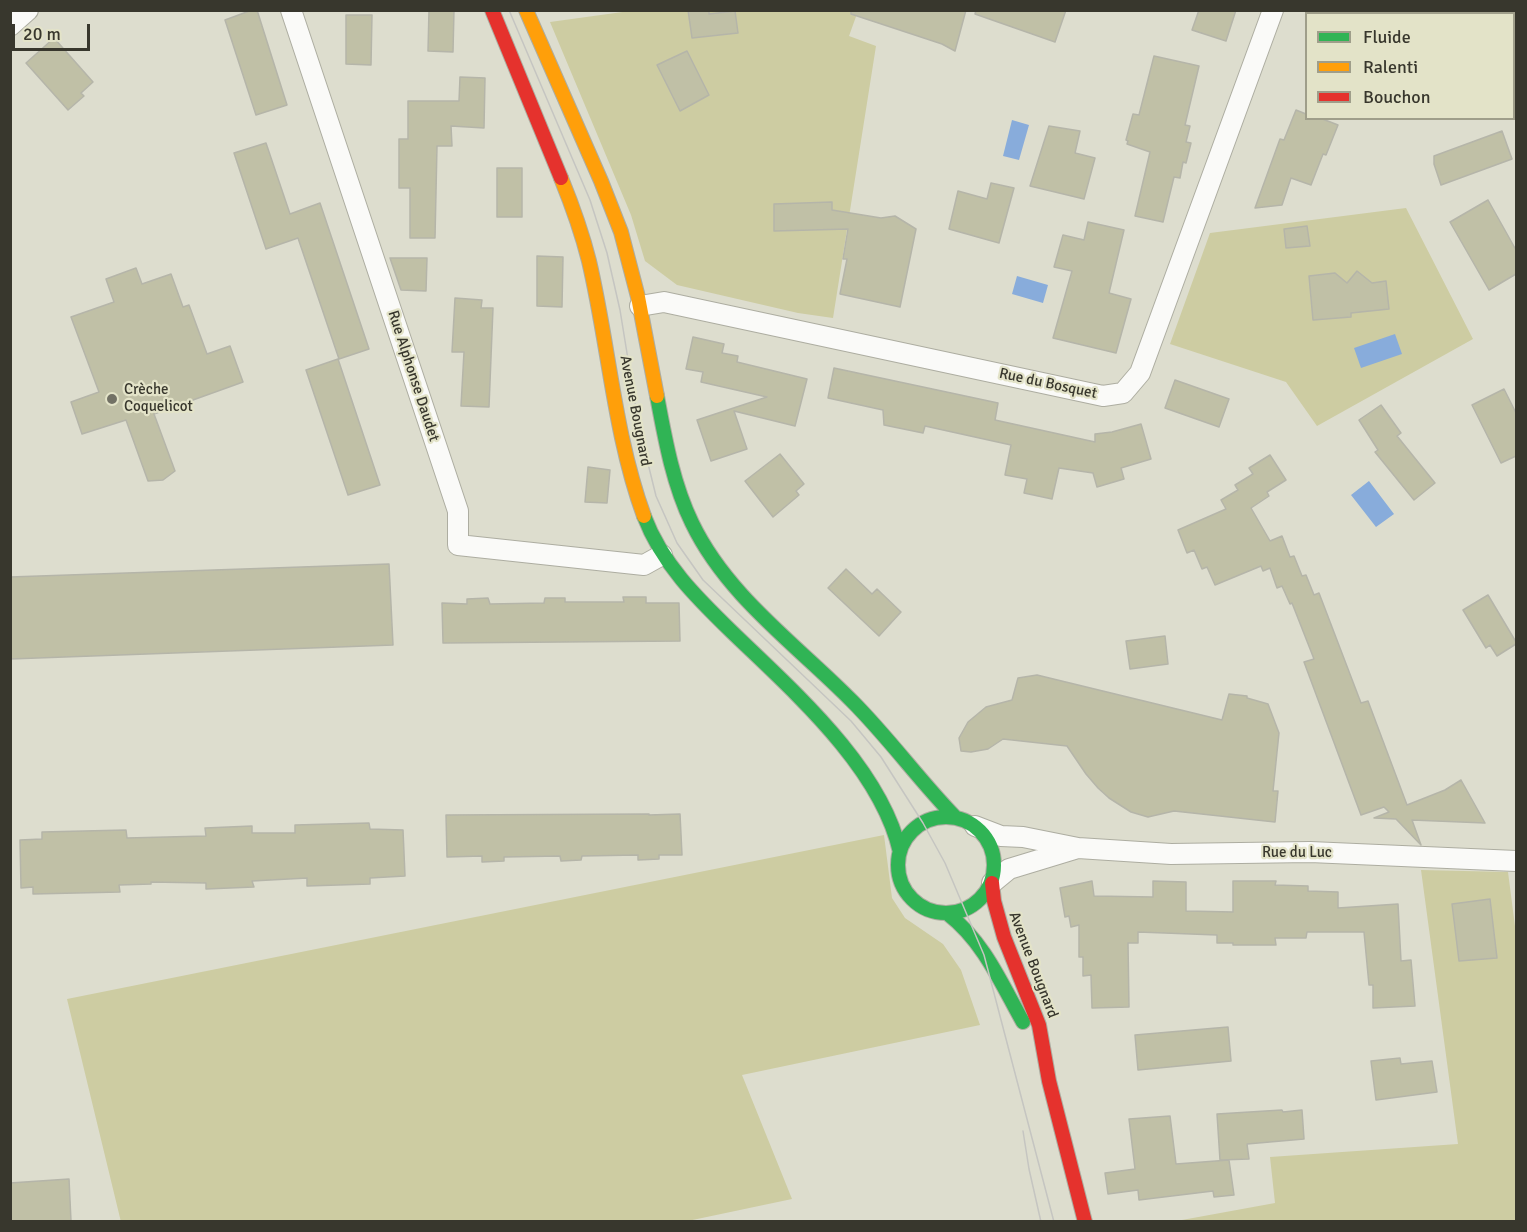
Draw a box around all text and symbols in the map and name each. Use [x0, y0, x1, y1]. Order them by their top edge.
scale bar [15, 12, 93, 50]
legend [1305, 12, 1515, 120]
text: 20 m [23, 23, 61, 45]
text: Fluide [1363, 26, 1411, 48]
text: Ralenti [1363, 56, 1418, 78]
text: Bouchon [1363, 86, 1431, 108]
street label: Rue Alphonse Daudet [383, 308, 443, 444]
street label: Avenue Bougnard [615, 354, 655, 468]
street label: Rue du Bosquet [998, 365, 1098, 403]
place label: Crèche Coquelicot [124, 381, 193, 416]
marker: Crèche Coquelicot [105, 392, 119, 406]
street label: Rue du Luc [1262, 844, 1332, 862]
street label: Avenue Bougnard [1004, 909, 1062, 1021]

